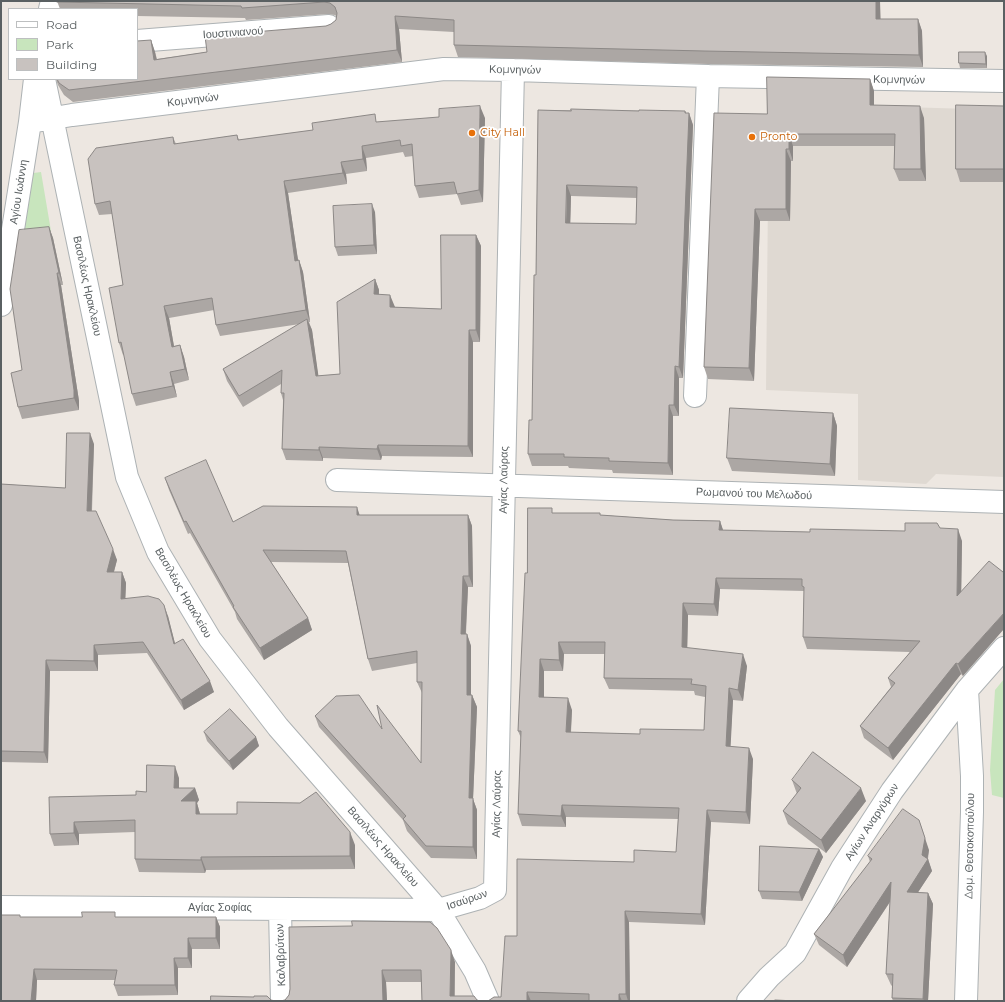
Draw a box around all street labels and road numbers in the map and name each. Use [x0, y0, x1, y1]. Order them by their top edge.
street label: Ιουστινιανού [202, 24, 264, 42]
street label: Κομνηνών [489, 63, 541, 77]
street label: Κομνηνών [873, 73, 925, 87]
street label: Κομνηνών [166, 90, 220, 110]
street label: Αγίου Ιωάννη [7, 159, 31, 225]
street label: Βασιλέως Ηρακλείου [70, 235, 104, 337]
street label: Αγίας Λαύρας [497, 446, 511, 514]
street label: Ρωμανού του Μελωδού [696, 485, 812, 503]
street label: Βασιλέως Ηρακλείου [152, 546, 214, 640]
street label: Αγίας Λαύρας [490, 770, 504, 838]
street label: Αγίων Αναργύρων [842, 781, 902, 863]
street label: Δομ. Θεοτοκοπούλου [962, 793, 978, 899]
street label: Βασιλέως Ηρακλείου [345, 804, 421, 890]
street label: Ισαύρων [445, 887, 489, 913]
street label: Αγίας Σοφίας [188, 901, 252, 915]
street label: Καλαβρύτων [273, 923, 289, 987]

